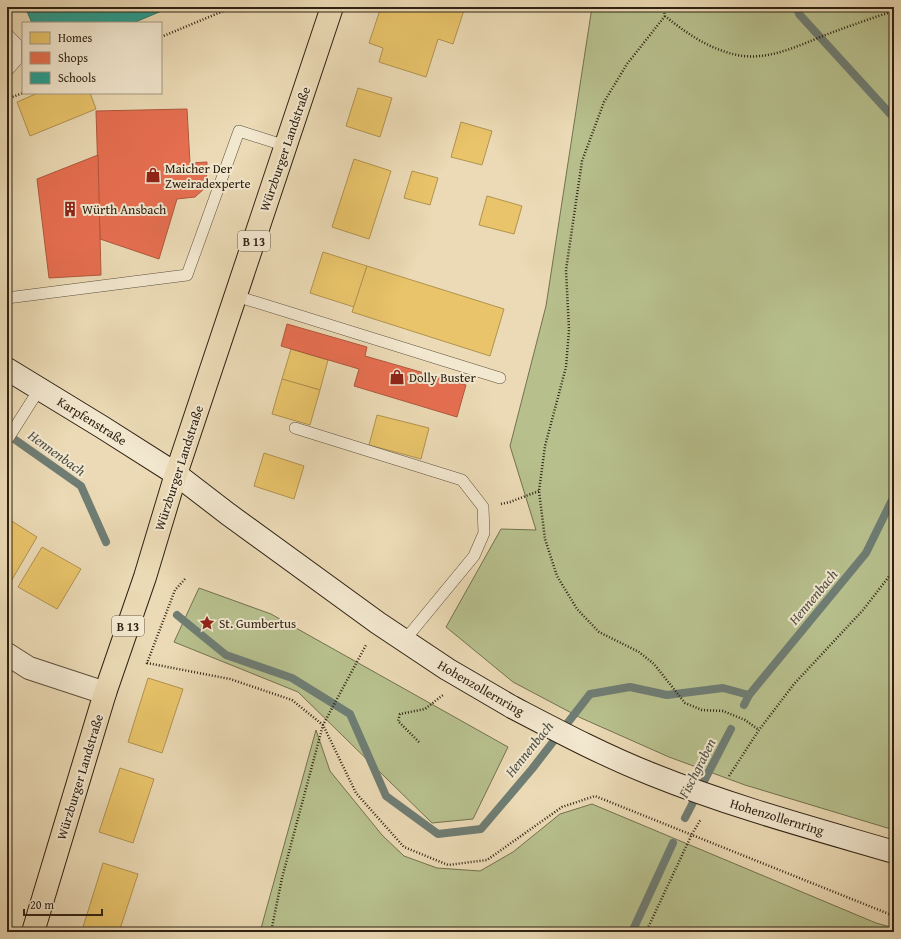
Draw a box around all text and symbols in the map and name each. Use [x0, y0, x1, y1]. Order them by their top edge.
legend [22, 22, 162, 94]
text: Homes [58, 29, 93, 46]
text: Shops [58, 49, 88, 66]
text: Schools [58, 69, 96, 86]
street label: Würzburger Landstraße [255, 84, 315, 214]
place label: Maicher Der Zweiradexperte [165, 159, 251, 193]
shop icon: Maicher Der Zweiradexperte [144, 166, 162, 184]
building icon: Würth Ansbach [61, 200, 79, 218]
place label: Würth Ansbach [82, 200, 167, 219]
road number: B 13 [238, 231, 270, 251]
shop icon: Dolly Buster [388, 368, 406, 386]
place label: Dolly Buster [409, 368, 476, 387]
street label: Karpfenstraße [54, 392, 130, 450]
street label: Würzburger Landstraße [150, 403, 208, 533]
water label: Hennenbach [23, 425, 90, 481]
water label: Hennenbach [783, 565, 842, 630]
place icon: St. Gumbertus [198, 614, 216, 632]
place label: St. Gumbertus [219, 614, 296, 633]
road number: B 13 [112, 616, 144, 636]
street label: Hohenzollernring [434, 655, 528, 721]
street label: Würzburger Landstraße [52, 712, 108, 842]
water label: Hennenbach [500, 717, 558, 782]
water label: Fischgraben [673, 735, 721, 802]
street label: Hohenzollernring [728, 794, 827, 840]
scale bar [24, 891, 102, 917]
text: 20 m [30, 896, 54, 913]

